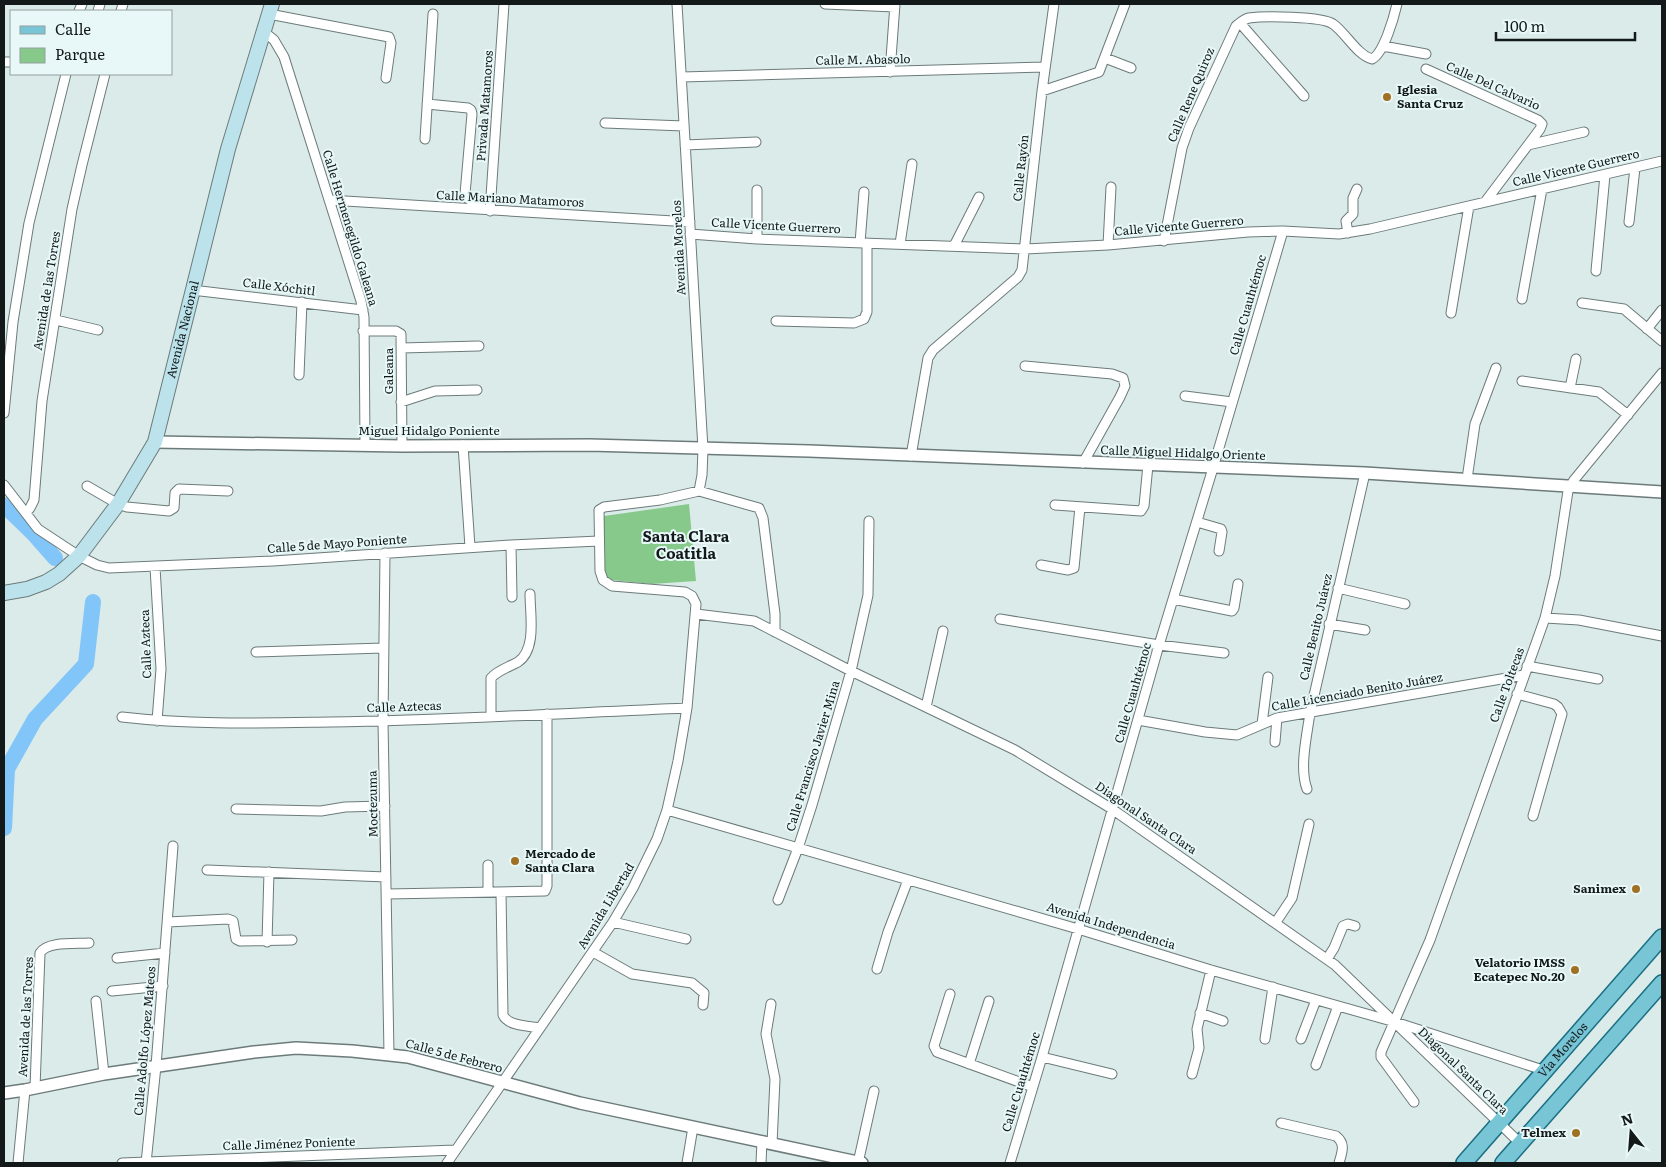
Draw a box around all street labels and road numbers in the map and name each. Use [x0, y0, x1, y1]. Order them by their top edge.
street label: Calle Rene Quiroz [1162, 44, 1218, 145]
street label: Privada Matamoros [471, 49, 497, 162]
street label: Calle M. Abasolo [815, 49, 911, 69]
street label: Calle Del Calvario [1443, 56, 1543, 114]
street label: Calle Rayón [1008, 134, 1032, 202]
street label: Calle Vicente Guerrero [1511, 144, 1641, 190]
street label: Calle Hermenegildo Galeana [319, 147, 383, 308]
street label: Calle Mariano Matamoros [436, 185, 585, 211]
street label: Avenida Morelos [666, 199, 689, 296]
street label: Calle Vicente Guerrero [1114, 210, 1244, 240]
street label: Calle Vicente Guerrero [711, 213, 841, 237]
street label: Avenida de las Torres [28, 229, 64, 352]
street label: Calle Cuauhtémoc [1224, 252, 1270, 357]
street label: Calle Xóchitl [242, 273, 316, 299]
street label: Avenida Nacional [161, 278, 203, 380]
street label: Galeana [379, 347, 397, 394]
street label: Miguel Hidalgo Poniente [358, 421, 500, 439]
street label: Calle Miguel Hidalgo Oriente [1100, 440, 1266, 464]
street label: Calle 5 de Mayo Poniente [266, 529, 407, 557]
street label: Calle Benito Juárez [1294, 572, 1336, 682]
street label: Calle Azteca [135, 609, 155, 679]
street label: Calle Cuauhtémoc [1109, 640, 1155, 745]
street label: Calle Toltecas [1484, 644, 1528, 725]
street label: Calle Licenciado Benito Juárez [1270, 667, 1444, 715]
street label: Calle Francisco Javier Mina [781, 678, 844, 833]
street label: Calle Aztecas [366, 696, 442, 716]
street label: Moctezuma [362, 770, 382, 838]
street label: Diagonal Santa Clara [1092, 776, 1201, 858]
street label: Avenida Libertad [572, 858, 638, 952]
street label: Avenida Independencia [1045, 897, 1178, 953]
street label: Avenida de las Torres [13, 956, 37, 1078]
street label: Calle Adolfo López Mateos [129, 965, 160, 1116]
street label: Vía Morelos [1533, 1018, 1592, 1081]
street label: Diagonal Santa Clara [1415, 1022, 1513, 1119]
street label: Calle Cuauhtémoc [996, 1029, 1044, 1134]
street label: Calle 5 de Febrero [404, 1033, 505, 1077]
street label: Calle Jiménez Poniente [222, 1132, 356, 1154]

